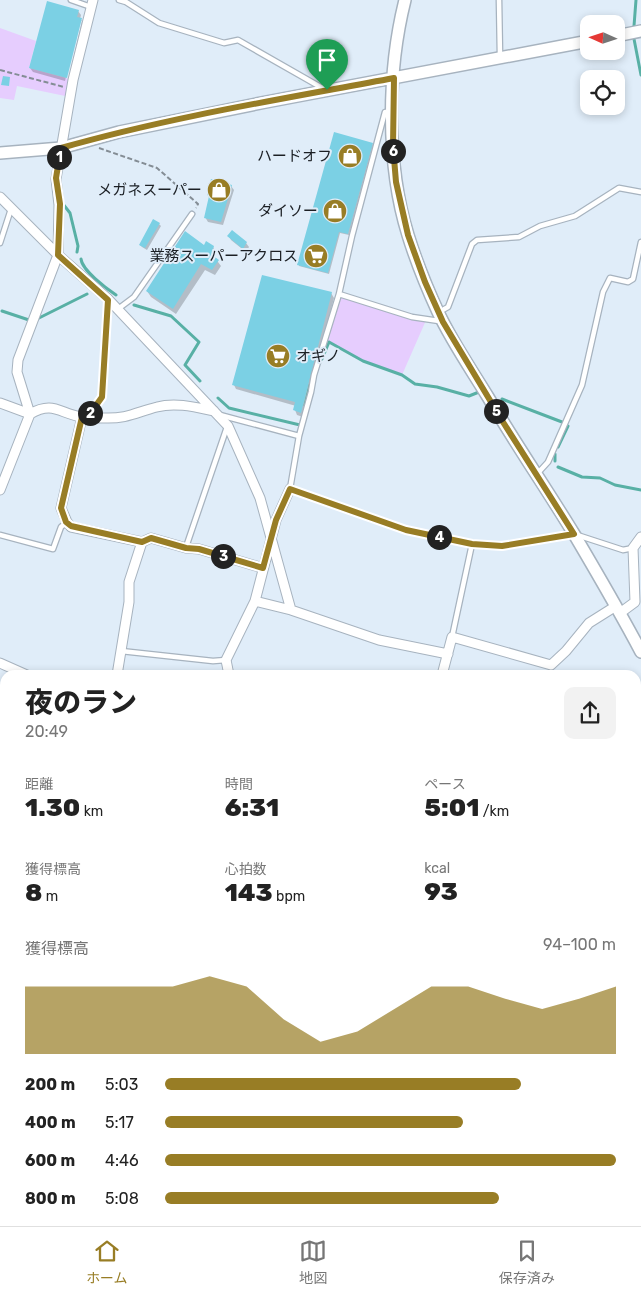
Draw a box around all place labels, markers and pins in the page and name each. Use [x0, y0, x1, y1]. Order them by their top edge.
pin [306, 39, 348, 90]
pin: 6 [380, 138, 406, 164]
shop icon: ハードオフ [337, 143, 363, 169]
pin: 1 [46, 144, 72, 170]
place label: ハードオフ [257, 147, 332, 165]
shop icon: メガネスーパー [206, 177, 232, 203]
place label: メガネスーパー [97, 181, 202, 199]
shop icon: ダイソー [322, 198, 348, 224]
place label: ダイソー [258, 202, 318, 220]
supermarket icon: 業務スーパーアクロス [303, 243, 329, 269]
place label: 業務スーパーアクロス [149, 247, 298, 265]
supermarket icon: オギノ [265, 343, 291, 369]
place label: オギノ [296, 347, 340, 365]
pin: 5 [484, 398, 508, 424]
pin: 2 [78, 400, 102, 426]
pin: 4 [426, 524, 452, 550]
pin: 3 [210, 544, 236, 568]

